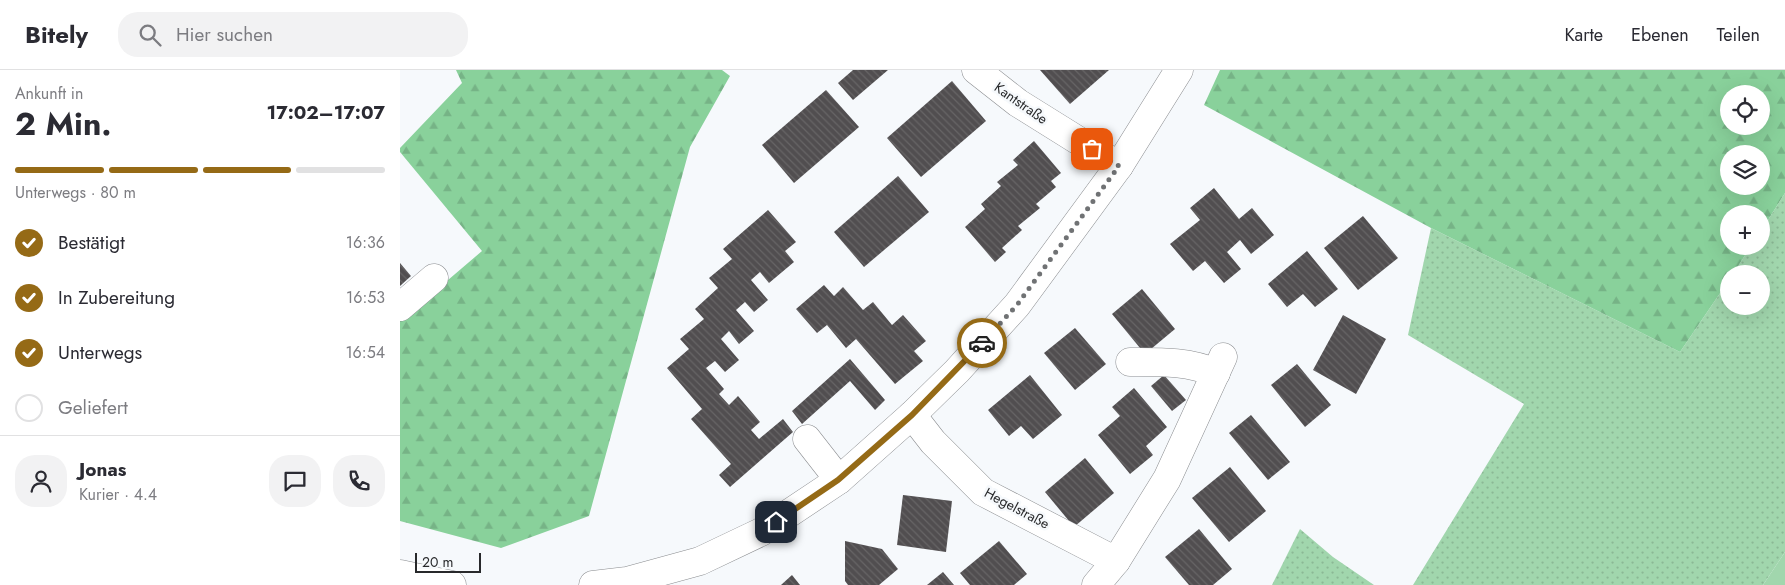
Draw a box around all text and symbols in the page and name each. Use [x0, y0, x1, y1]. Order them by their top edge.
search box [118, 12, 468, 57]
text: Bitely [25, 17, 88, 52]
icon: search [136, 21, 164, 49]
text: Hier suchen [176, 21, 273, 48]
text: Karte [1564, 22, 1603, 48]
text: Ebenen [1631, 22, 1689, 48]
text: Teilen [1717, 22, 1760, 48]
street label: Kantstraße [990, 77, 1052, 129]
text: Ankunft in [15, 82, 83, 105]
map controls [1720, 85, 1770, 315]
button: locate [1720, 85, 1770, 135]
text: 17:02–17:07 [267, 99, 385, 126]
text: 2 Min. [15, 101, 112, 147]
pin [1071, 128, 1113, 170]
icon: bag [1078, 135, 1106, 163]
button: layers [1720, 145, 1770, 195]
text: Unterwegs · 80 m [15, 181, 136, 204]
button: + [1720, 205, 1770, 255]
icon: check [15, 229, 43, 257]
text: Bestätigt [58, 229, 125, 256]
text: 16:36 [346, 231, 385, 254]
button: − [1720, 265, 1770, 315]
icon: check [15, 284, 43, 312]
text: In Zubereitung [58, 284, 175, 311]
text: 16:53 [346, 286, 385, 309]
courier [957, 318, 1007, 368]
icon: car [968, 329, 996, 357]
icon: check [15, 339, 43, 367]
text: Unterwegs [58, 339, 142, 366]
text: 16:54 [345, 341, 385, 364]
text: Geliefert [58, 394, 128, 421]
button: person [15, 455, 67, 507]
button: chat [269, 455, 321, 507]
button: phone [333, 455, 385, 507]
text: Jonas [79, 456, 126, 483]
street label: Hegelstraße [981, 482, 1053, 534]
text: Kurier · 4.4 [79, 483, 157, 506]
pin [755, 501, 797, 543]
icon: home [762, 508, 790, 536]
scale bar [415, 550, 481, 573]
text: 20 m [422, 552, 454, 572]

